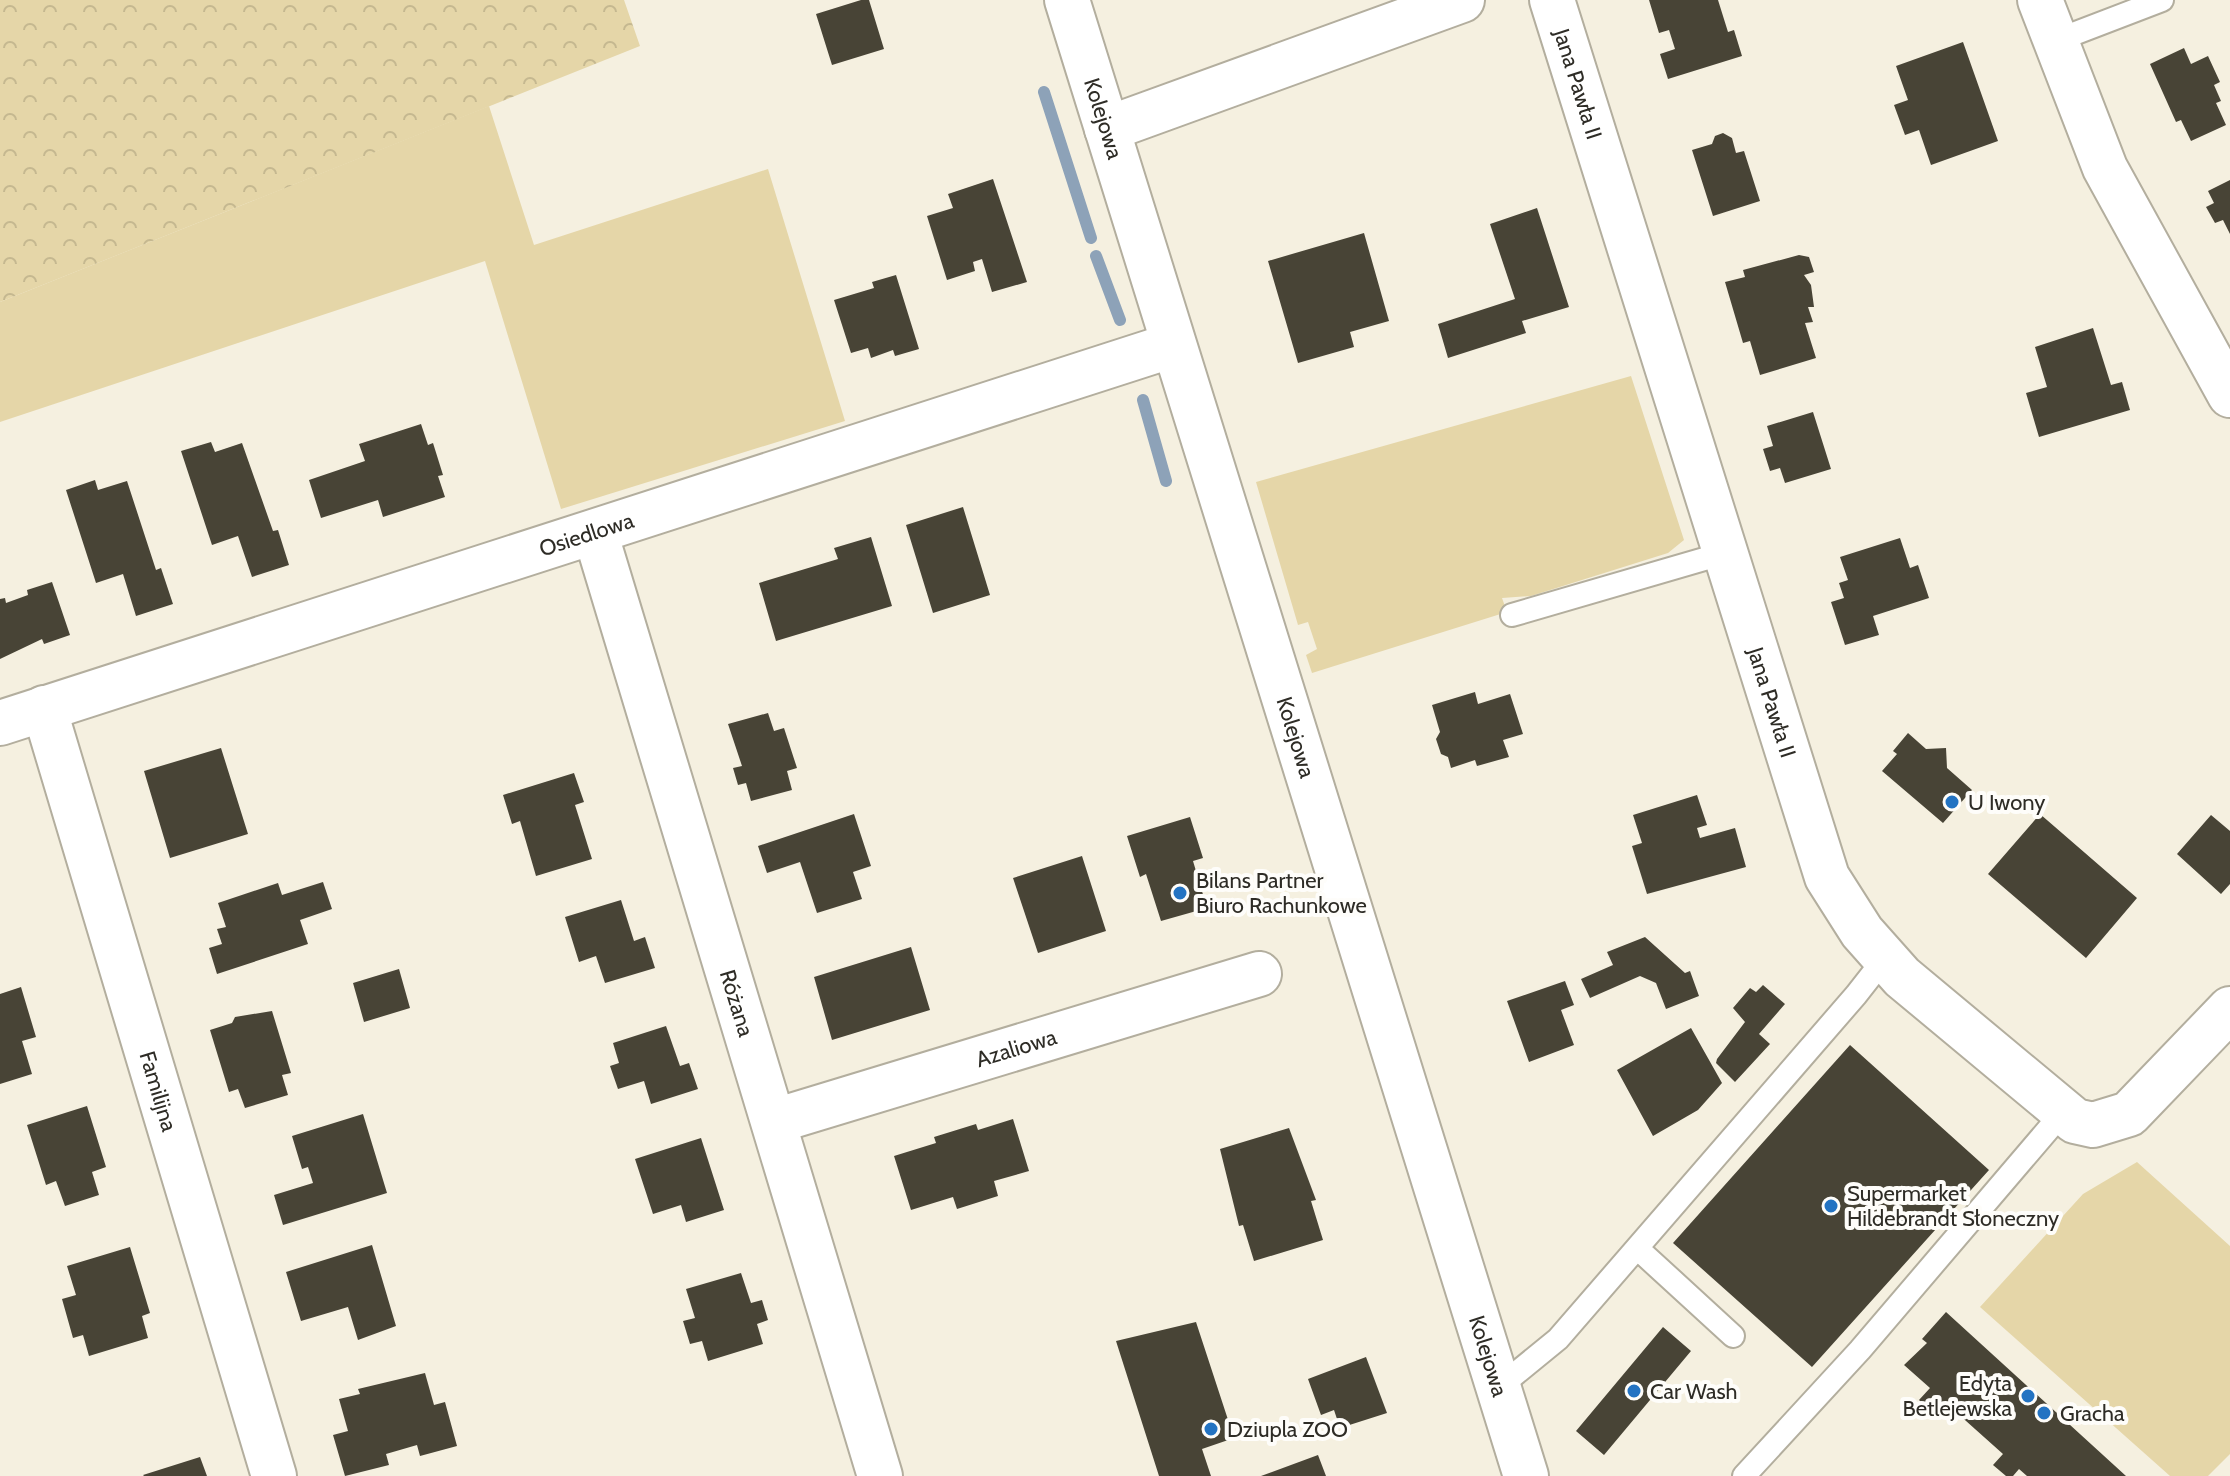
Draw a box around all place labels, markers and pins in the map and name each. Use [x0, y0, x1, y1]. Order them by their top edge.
place label: U Iwony [1968, 789, 2045, 816]
marker: U Iwony [1943, 793, 1961, 811]
place label: Bilans Partner Biuro Rachunkowe [1196, 867, 1367, 919]
marker: Bilans Partner Biuro Rachunkowe [1171, 884, 1189, 902]
place label: Supermarket Hildebrandt Słoneczny [1847, 1180, 2059, 1232]
marker: Supermarket Hildebrandt Słoneczny [1822, 1197, 1840, 1215]
place label: Edyta Betlejewska [1903, 1370, 2012, 1422]
place label: Car Wash [1650, 1378, 1738, 1405]
marker: Car Wash [1625, 1382, 1643, 1400]
marker: Edyta Betlejewska [2019, 1387, 2037, 1405]
place label: Gracha [2060, 1400, 2125, 1427]
marker: Gracha [2035, 1404, 2053, 1422]
place label: Dziupla ZOO [1227, 1416, 1348, 1443]
marker: Dziupla ZOO [1202, 1420, 1220, 1438]

